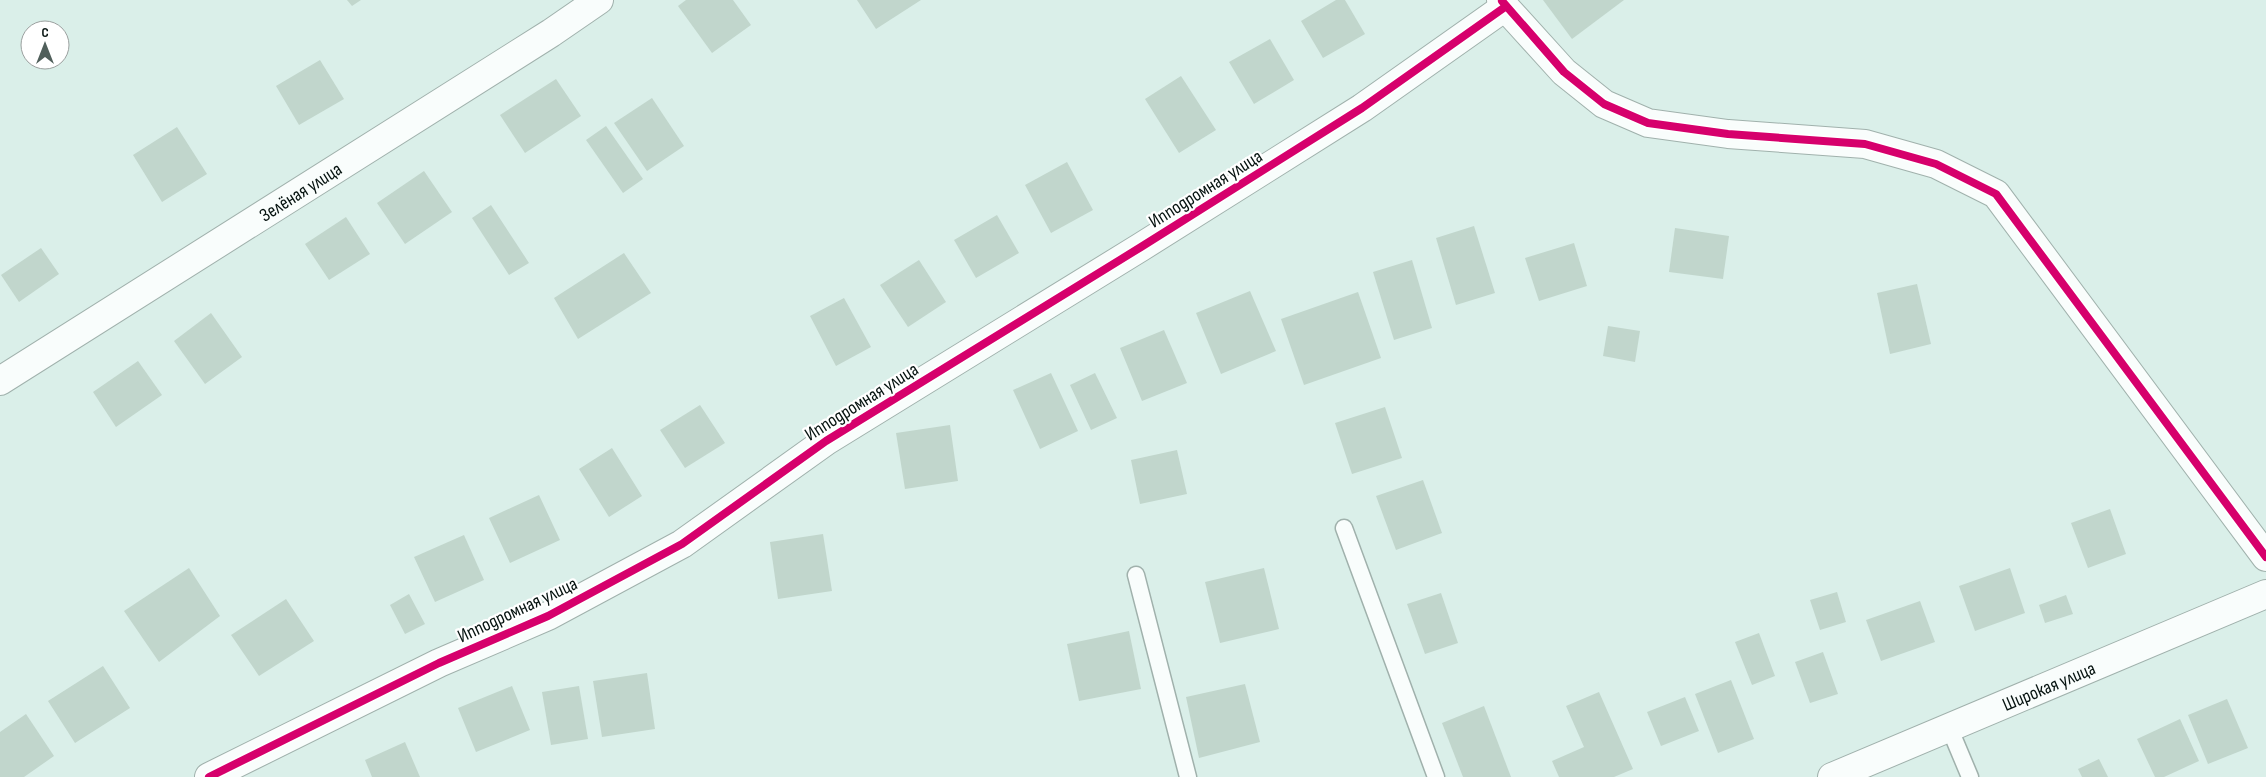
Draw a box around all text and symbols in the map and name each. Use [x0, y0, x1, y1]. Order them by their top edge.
north arrow [20, 20, 70, 70]
text: С [41, 24, 49, 41]
street label: Ипподромная улица [1145, 145, 1267, 233]
street label: Зелёная улица [255, 158, 347, 227]
street label: Ипподромная улица [801, 358, 923, 446]
street label: Ипподромная улица [454, 573, 581, 648]
street label: Широкая улица [1999, 657, 2099, 717]

